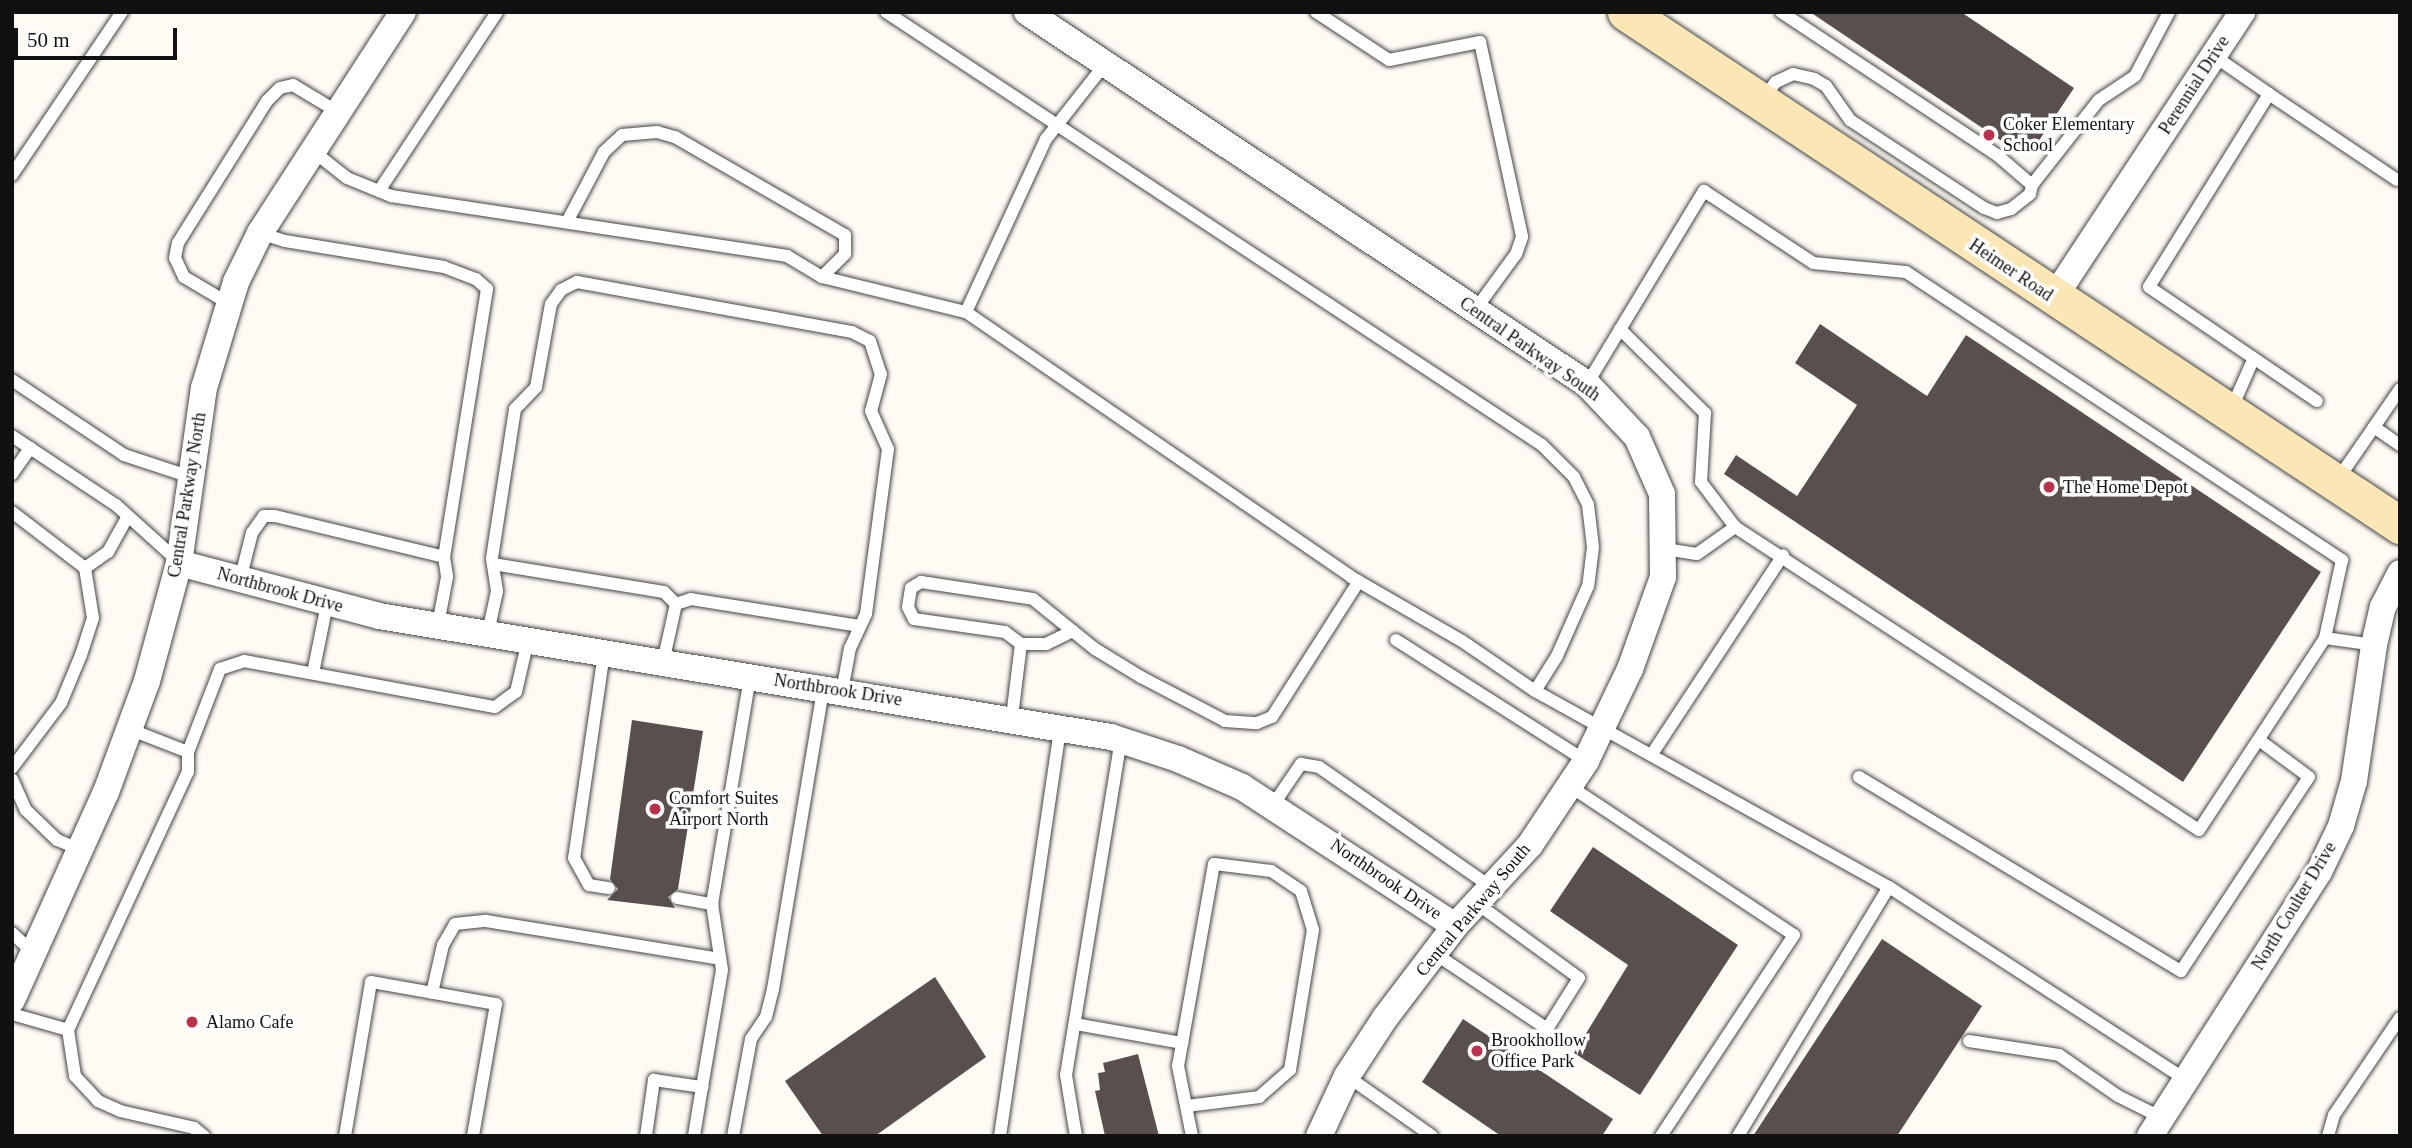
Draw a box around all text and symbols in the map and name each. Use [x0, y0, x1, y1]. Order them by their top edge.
scale bar [18, 14, 180, 58]
text: 50 m [27, 28, 70, 52]
street label: Perennial Drive [2154, 32, 2234, 138]
place label: Coker Elementary School [2003, 114, 2134, 156]
marker: Coker Elementary School [1981, 127, 1997, 143]
street label: Heimer Road [1965, 234, 2057, 306]
street label: Central Parkway South [1455, 292, 1605, 406]
street label: Central Parkway North [163, 411, 211, 579]
place label: The Home Depot [2063, 476, 2188, 498]
marker: The Home Depot [2041, 479, 2057, 495]
street label: Northbrook Drive [215, 563, 345, 617]
street label: Northbrook Drive [772, 669, 904, 711]
place label: Comfort Suites Airport North [669, 788, 779, 830]
marker: Comfort Suites Airport North [647, 801, 663, 817]
street label: Northbrook Drive [1326, 834, 1446, 924]
street label: North Coulter Drive [2247, 838, 2341, 974]
street label: Central Parkway South [1411, 839, 1535, 981]
place label: Alamo Cafe [206, 1011, 293, 1033]
marker: Alamo Cafe [184, 1014, 200, 1030]
place label: Brookhollow Office Park [1491, 1030, 1586, 1072]
marker: Brookhollow Office Park [1469, 1043, 1485, 1059]

